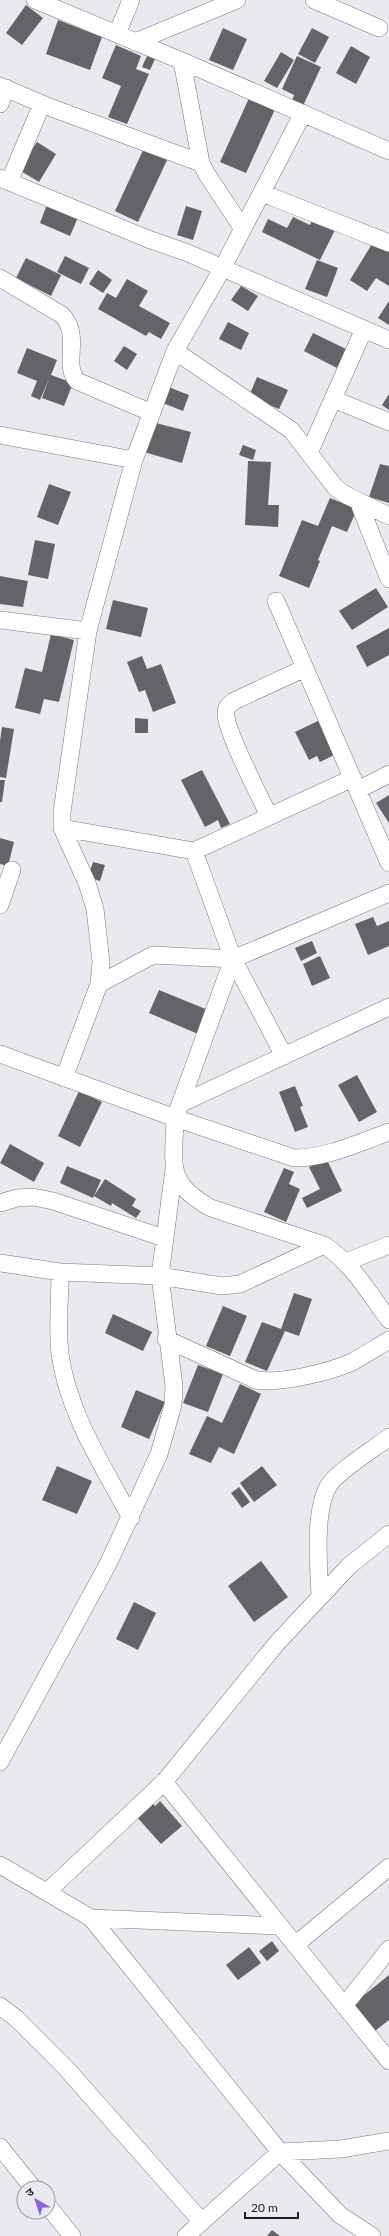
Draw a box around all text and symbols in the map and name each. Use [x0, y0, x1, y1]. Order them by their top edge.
north arrow [16, 2180, 56, 2220]
text: उ [23, 2184, 36, 2199]
scale bar [245, 2194, 298, 2220]
text: 20 m [251, 2200, 278, 2215]

